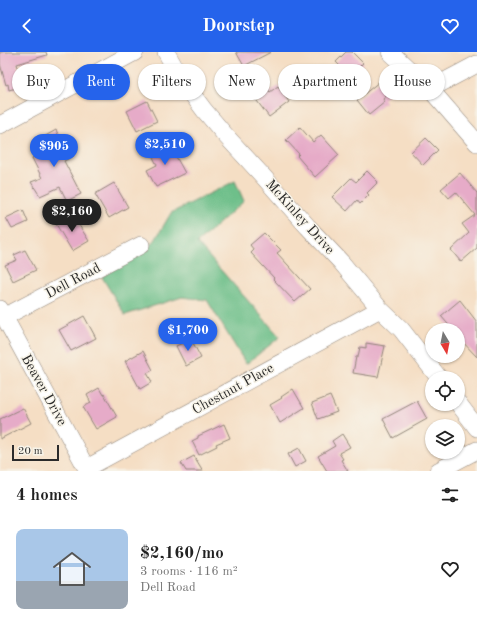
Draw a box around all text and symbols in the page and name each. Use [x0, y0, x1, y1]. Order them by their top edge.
icon: back [16, 15, 38, 37]
icon: heart [439, 15, 461, 37]
text: Doorstep [202, 17, 275, 35]
chip: Buy [12, 64, 65, 100]
chip: Rent [73, 64, 130, 100]
chip: Filters [138, 64, 206, 100]
chip: New [214, 64, 270, 100]
chip: Apartment [278, 64, 371, 100]
chip: House [379, 64, 445, 100]
pin: $2,510 [132, 132, 198, 166]
pin: $905 [30, 134, 78, 168]
text: $2,510 [144, 138, 186, 151]
text: $905 [39, 140, 69, 153]
street label: McKinley Drive [263, 177, 337, 257]
pin: $2,160 [39, 199, 105, 233]
text: $2,160 [51, 205, 93, 218]
street label: Dell Road [43, 261, 103, 301]
pin: $1,700 [155, 318, 221, 352]
north arrow [425, 323, 465, 363]
map controls [425, 323, 465, 459]
text: $1,700 [167, 324, 209, 337]
street label: Beaver Drive [19, 352, 69, 428]
street label: Chestnut Place [190, 361, 276, 417]
button: locate [425, 371, 465, 411]
button: layers [425, 419, 465, 459]
scale bar [12, 443, 59, 462]
text: 20 m [18, 446, 43, 457]
icon: filters [439, 484, 461, 506]
text: 4 homes [16, 487, 78, 504]
icon: home [48, 545, 96, 593]
text: $2,160/mo [140, 545, 224, 562]
icon: heart [439, 558, 461, 580]
text: 3 rooms · 116 m² [140, 565, 238, 578]
text: Dell Road [140, 581, 196, 594]

